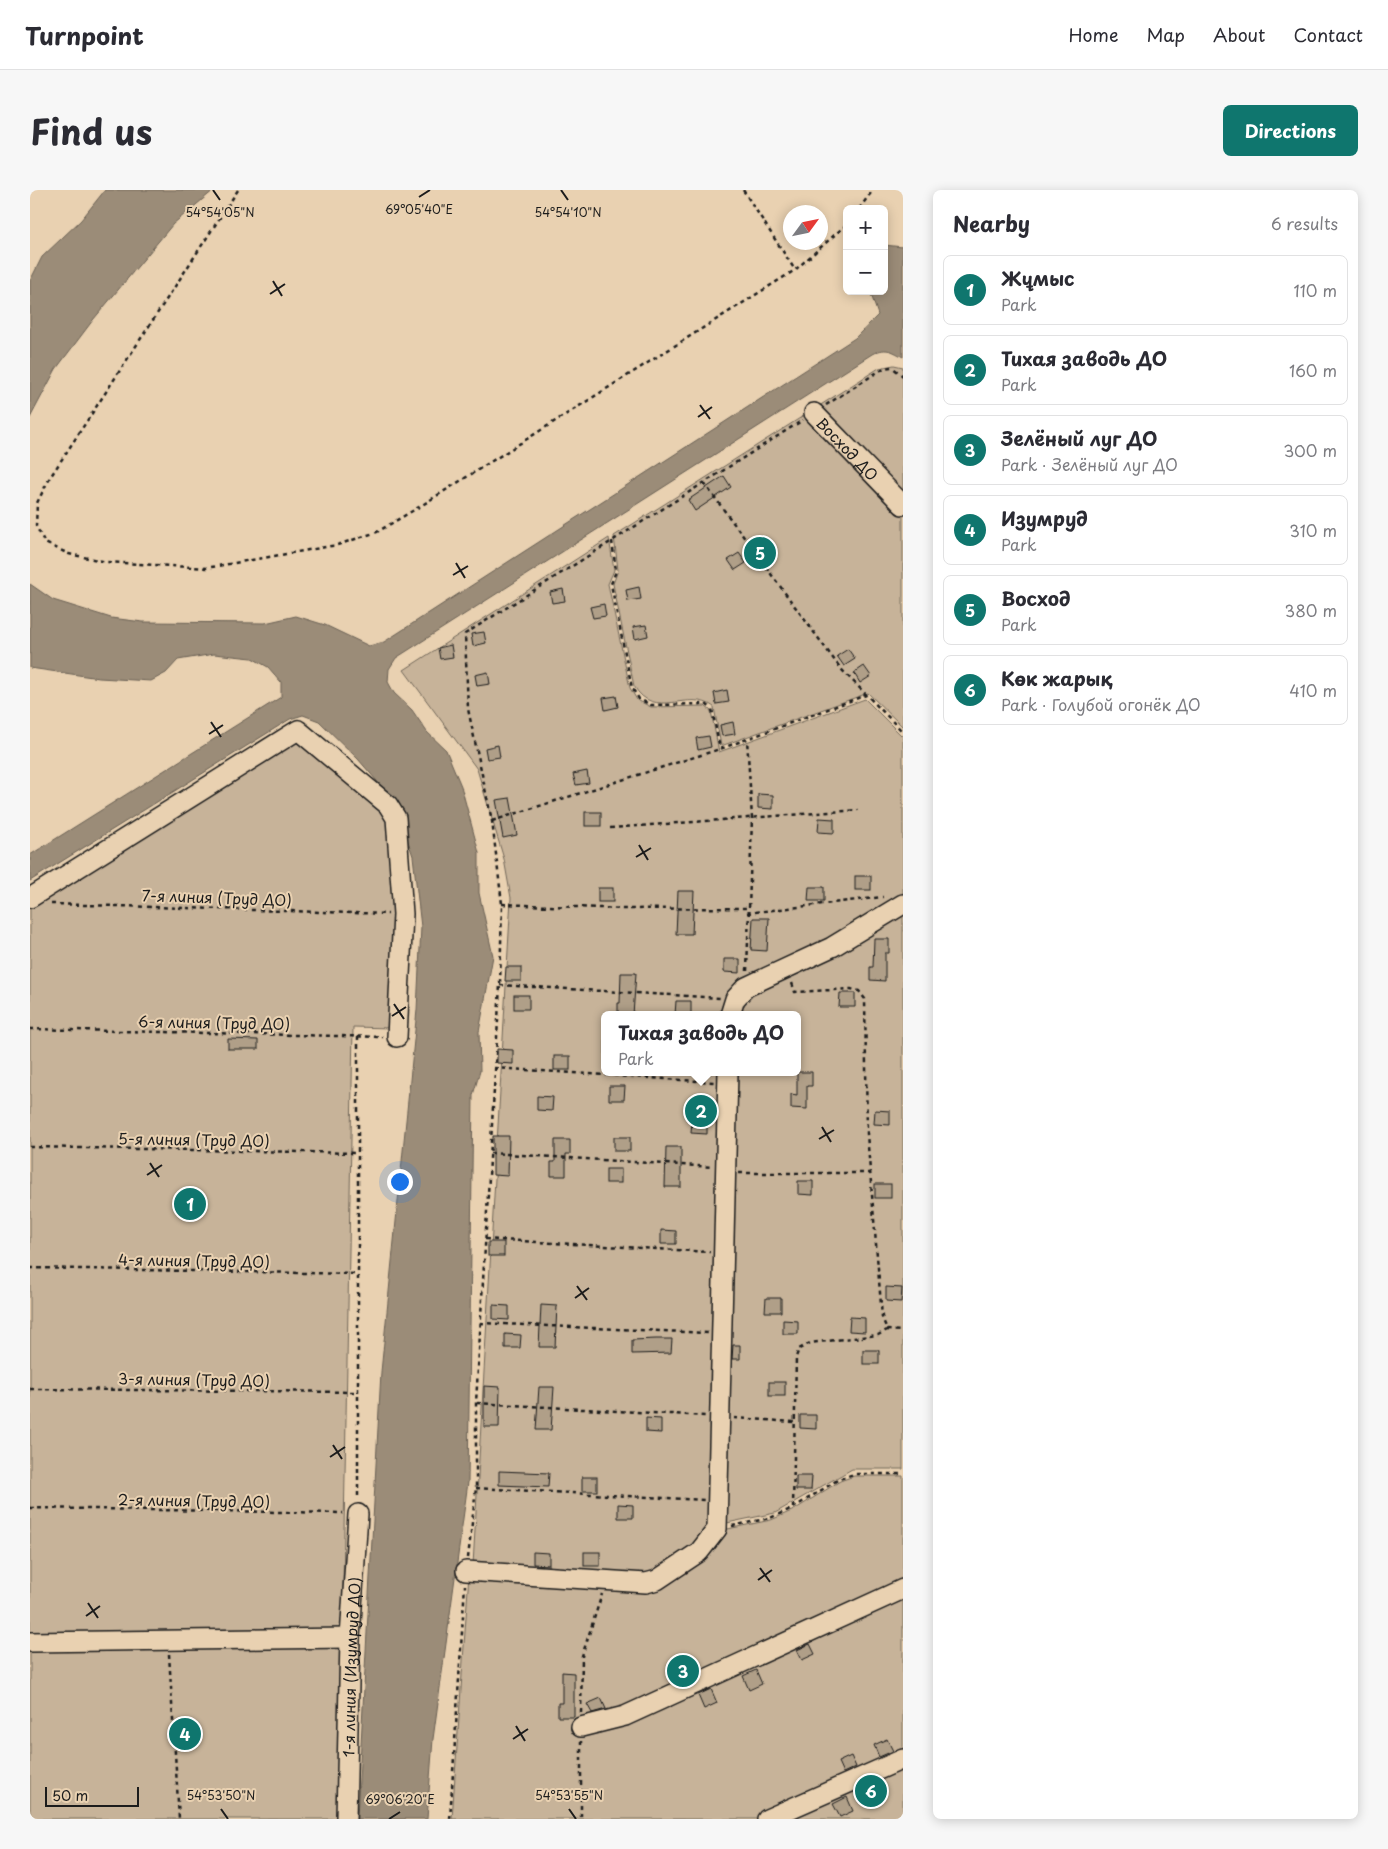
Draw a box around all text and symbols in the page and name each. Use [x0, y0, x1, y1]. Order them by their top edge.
text: Turnpoint [25, 17, 144, 53]
text: Home [1068, 21, 1118, 48]
text: Map [1146, 21, 1185, 48]
text: About [1213, 21, 1265, 48]
text: Contact [1293, 21, 1363, 48]
text: Find us [30, 104, 152, 157]
button: Directions [1223, 105, 1358, 156]
text: 69°05'40"E [385, 200, 453, 218]
text: 54°54'05"N [185, 203, 255, 221]
text: 54°54'10"N [534, 203, 602, 221]
north arrow [783, 205, 828, 250]
map controls [843, 205, 888, 295]
button: + [843, 205, 888, 250]
text: Nearby [953, 207, 1030, 239]
text: 6 results [1271, 211, 1338, 235]
button: − [843, 250, 888, 295]
text: Жұмыс [1001, 264, 1075, 292]
text: 1 [966, 278, 974, 302]
text: 110 m [1294, 278, 1337, 302]
text: Park [1001, 292, 1037, 316]
text: Тихая заводь ДО [1001, 344, 1167, 372]
text: 2 [964, 358, 976, 382]
text: 160 m [1289, 358, 1337, 382]
text: Park [1001, 372, 1037, 396]
street label: Восход ДО [812, 411, 884, 485]
text: Зелёный луг ДО [1001, 424, 1157, 452]
text: 3 [965, 438, 975, 462]
text: 300 m [1283, 438, 1337, 462]
text: Park · Зелёный луг ДО [1001, 452, 1178, 476]
text: Изумруд [1001, 504, 1088, 532]
text: 4 [965, 518, 975, 542]
text: 310 m [1289, 518, 1337, 542]
text: Park [1001, 532, 1037, 556]
pin: 5 [744, 534, 776, 572]
text: Восход [1001, 584, 1070, 612]
text: 5 [965, 598, 975, 622]
text: 380 m [1285, 598, 1337, 622]
text: Park [1001, 612, 1037, 636]
text: Көк жарық [1001, 664, 1112, 692]
text: 6 [964, 678, 976, 702]
text: 410 m [1289, 678, 1337, 702]
text: Park · Голубой огонёк ДО [1001, 692, 1201, 716]
street label: 7-я линия (Труд ДО) [142, 883, 292, 911]
street label: 6-я линия (Труд ДО) [138, 1009, 290, 1035]
popup [601, 1011, 801, 1076]
text: Тихая заводь ДО [618, 1018, 784, 1046]
text: Park [618, 1046, 654, 1070]
pin: 2 [685, 1092, 717, 1130]
street label: 5-я линия (Труд ДО) [118, 1126, 270, 1152]
your location [387, 1169, 413, 1195]
pin: 1 [174, 1185, 206, 1223]
street label: 4-я линия (Труд ДО) [118, 1247, 270, 1273]
street label: 3-я линия (Труд ДО) [118, 1366, 270, 1392]
street label: 2-я линия (Труд ДО) [118, 1487, 270, 1513]
street label: 1-я линия (Изумруд ДО) [336, 1576, 365, 1757]
pin: 3 [667, 1652, 699, 1690]
pin: 4 [169, 1715, 201, 1753]
pin: 6 [855, 1772, 887, 1810]
scale bar [45, 1784, 139, 1807]
text: 50 m [52, 1785, 88, 1806]
text: 54°53'50"N [187, 1786, 256, 1804]
text: 54°53'55"N [535, 1786, 603, 1804]
text: 69°06'20"E [365, 1790, 435, 1808]

